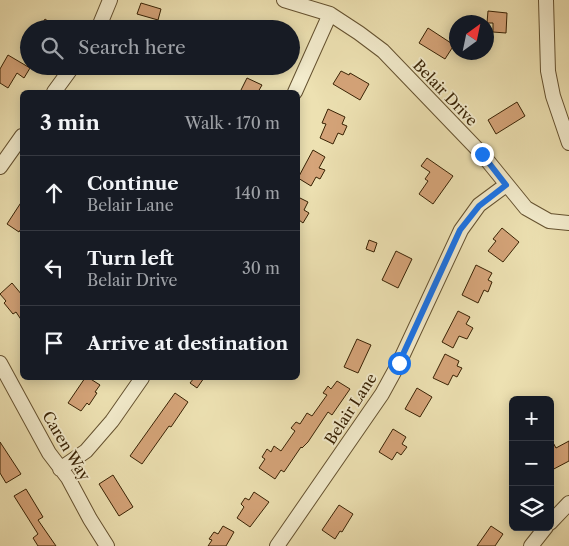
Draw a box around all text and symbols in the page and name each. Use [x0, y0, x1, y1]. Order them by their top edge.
north arrow [449, 15, 494, 60]
search box [20, 20, 300, 75]
icon: search [38, 34, 66, 62]
text: Search here [78, 36, 186, 59]
street label: Belair Drive [409, 56, 482, 130]
text: 3 min [40, 110, 100, 135]
text: Walk · 170 m [185, 113, 280, 133]
route end [471, 143, 494, 166]
text: Continue [87, 172, 179, 195]
icon: ahead [40, 179, 68, 207]
text: 140 m [235, 183, 280, 203]
text: Belair Lane [87, 195, 174, 215]
text: Turn left [87, 247, 174, 270]
icon: left [40, 254, 68, 282]
text: 30 m [242, 258, 280, 278]
text: Belair Drive [87, 270, 177, 290]
icon: arrive [40, 329, 68, 357]
text: Arrive at destination [87, 332, 288, 355]
route start [388, 352, 411, 375]
street label: Belair Lane [320, 369, 381, 448]
map controls [509, 396, 554, 531]
button: + [509, 396, 554, 441]
street label: Caren Way [38, 408, 95, 485]
button: − [509, 441, 554, 486]
button: layers [509, 486, 554, 531]

